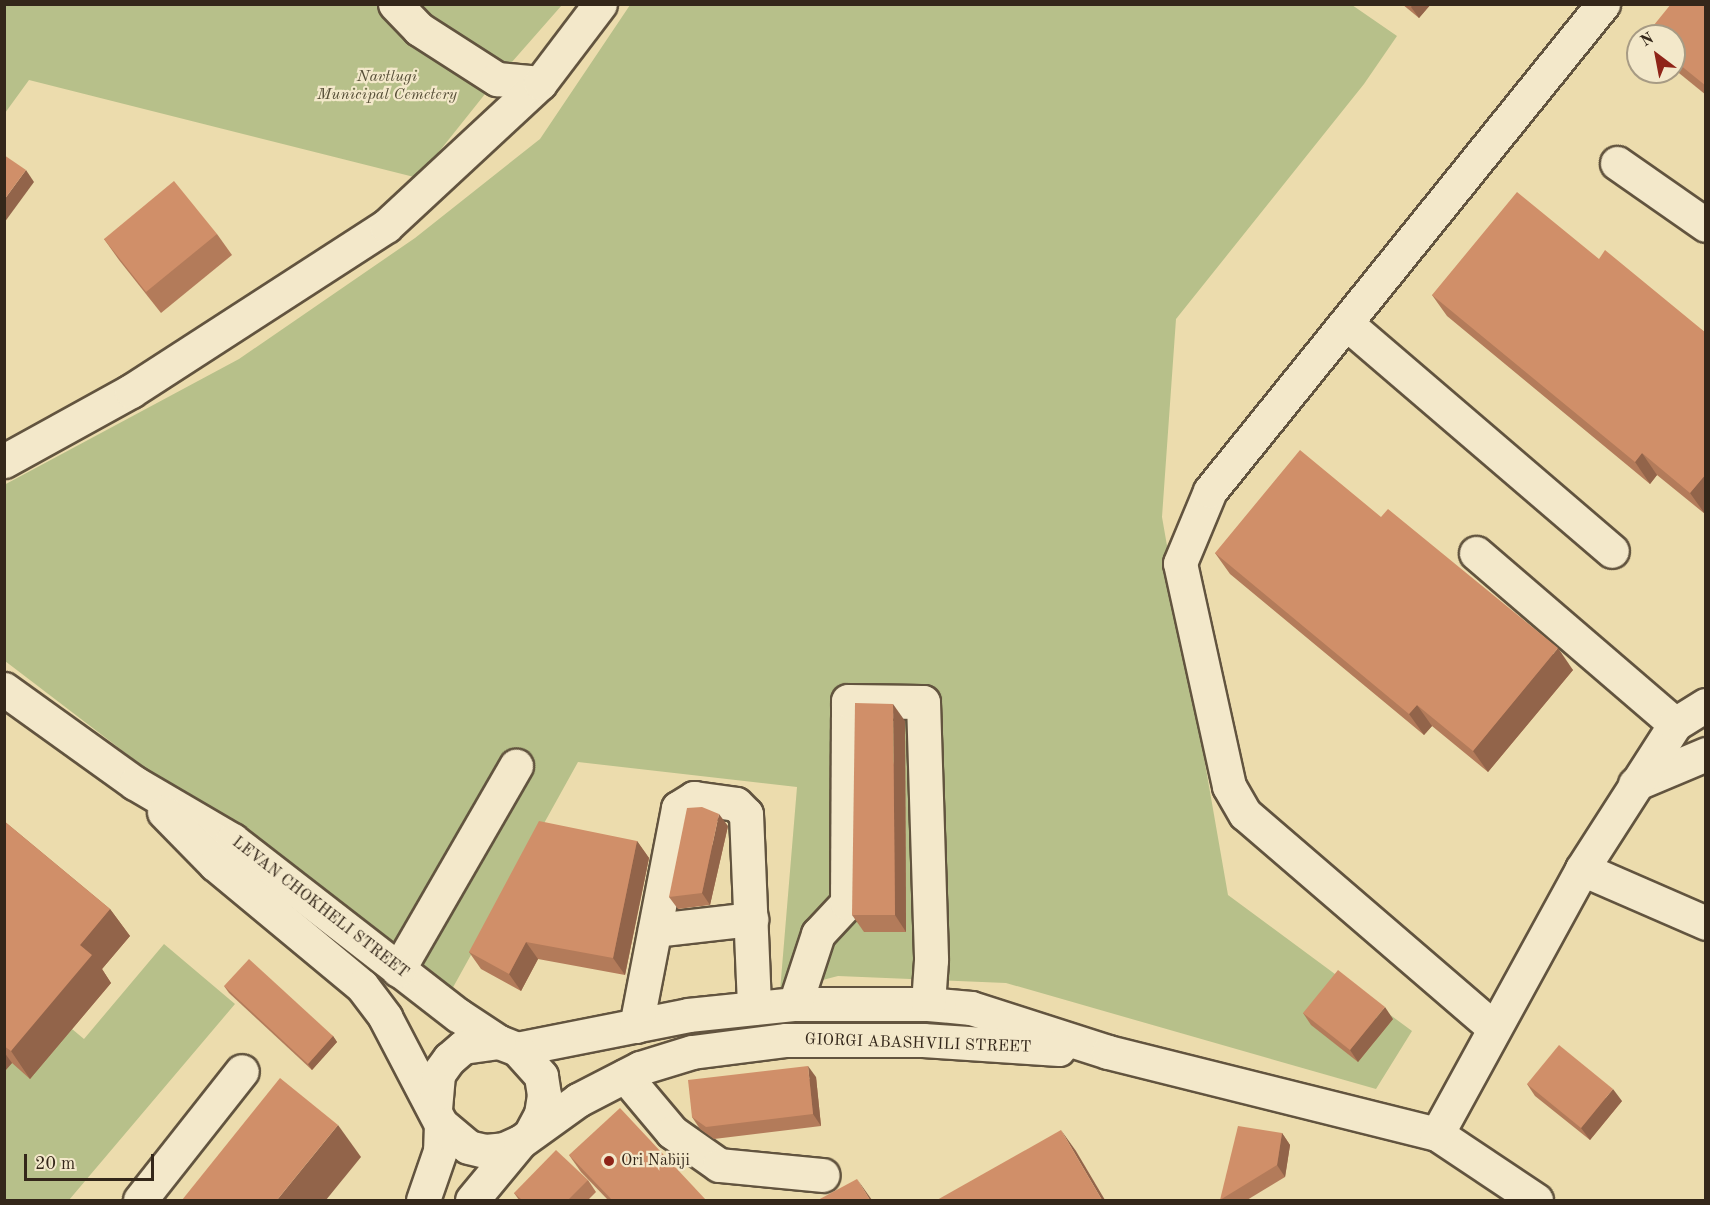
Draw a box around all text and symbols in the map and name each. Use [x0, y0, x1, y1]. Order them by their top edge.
north arrow [1626, 24, 1686, 84]
text: N [1638, 30, 1657, 50]
park label: Navtlugi Municipal Cemetery [317, 67, 457, 105]
street label: LEVAN CHOKHELI STREET [228, 833, 412, 983]
street label: GIORGI ABASHVILI STREET [804, 1030, 1032, 1058]
scale bar [27, 1142, 158, 1180]
place label: Ori Nabiji [621, 1151, 690, 1171]
marker: Ori Nabiji [602, 1154, 616, 1168]
text: 20 m [35, 1155, 75, 1173]

